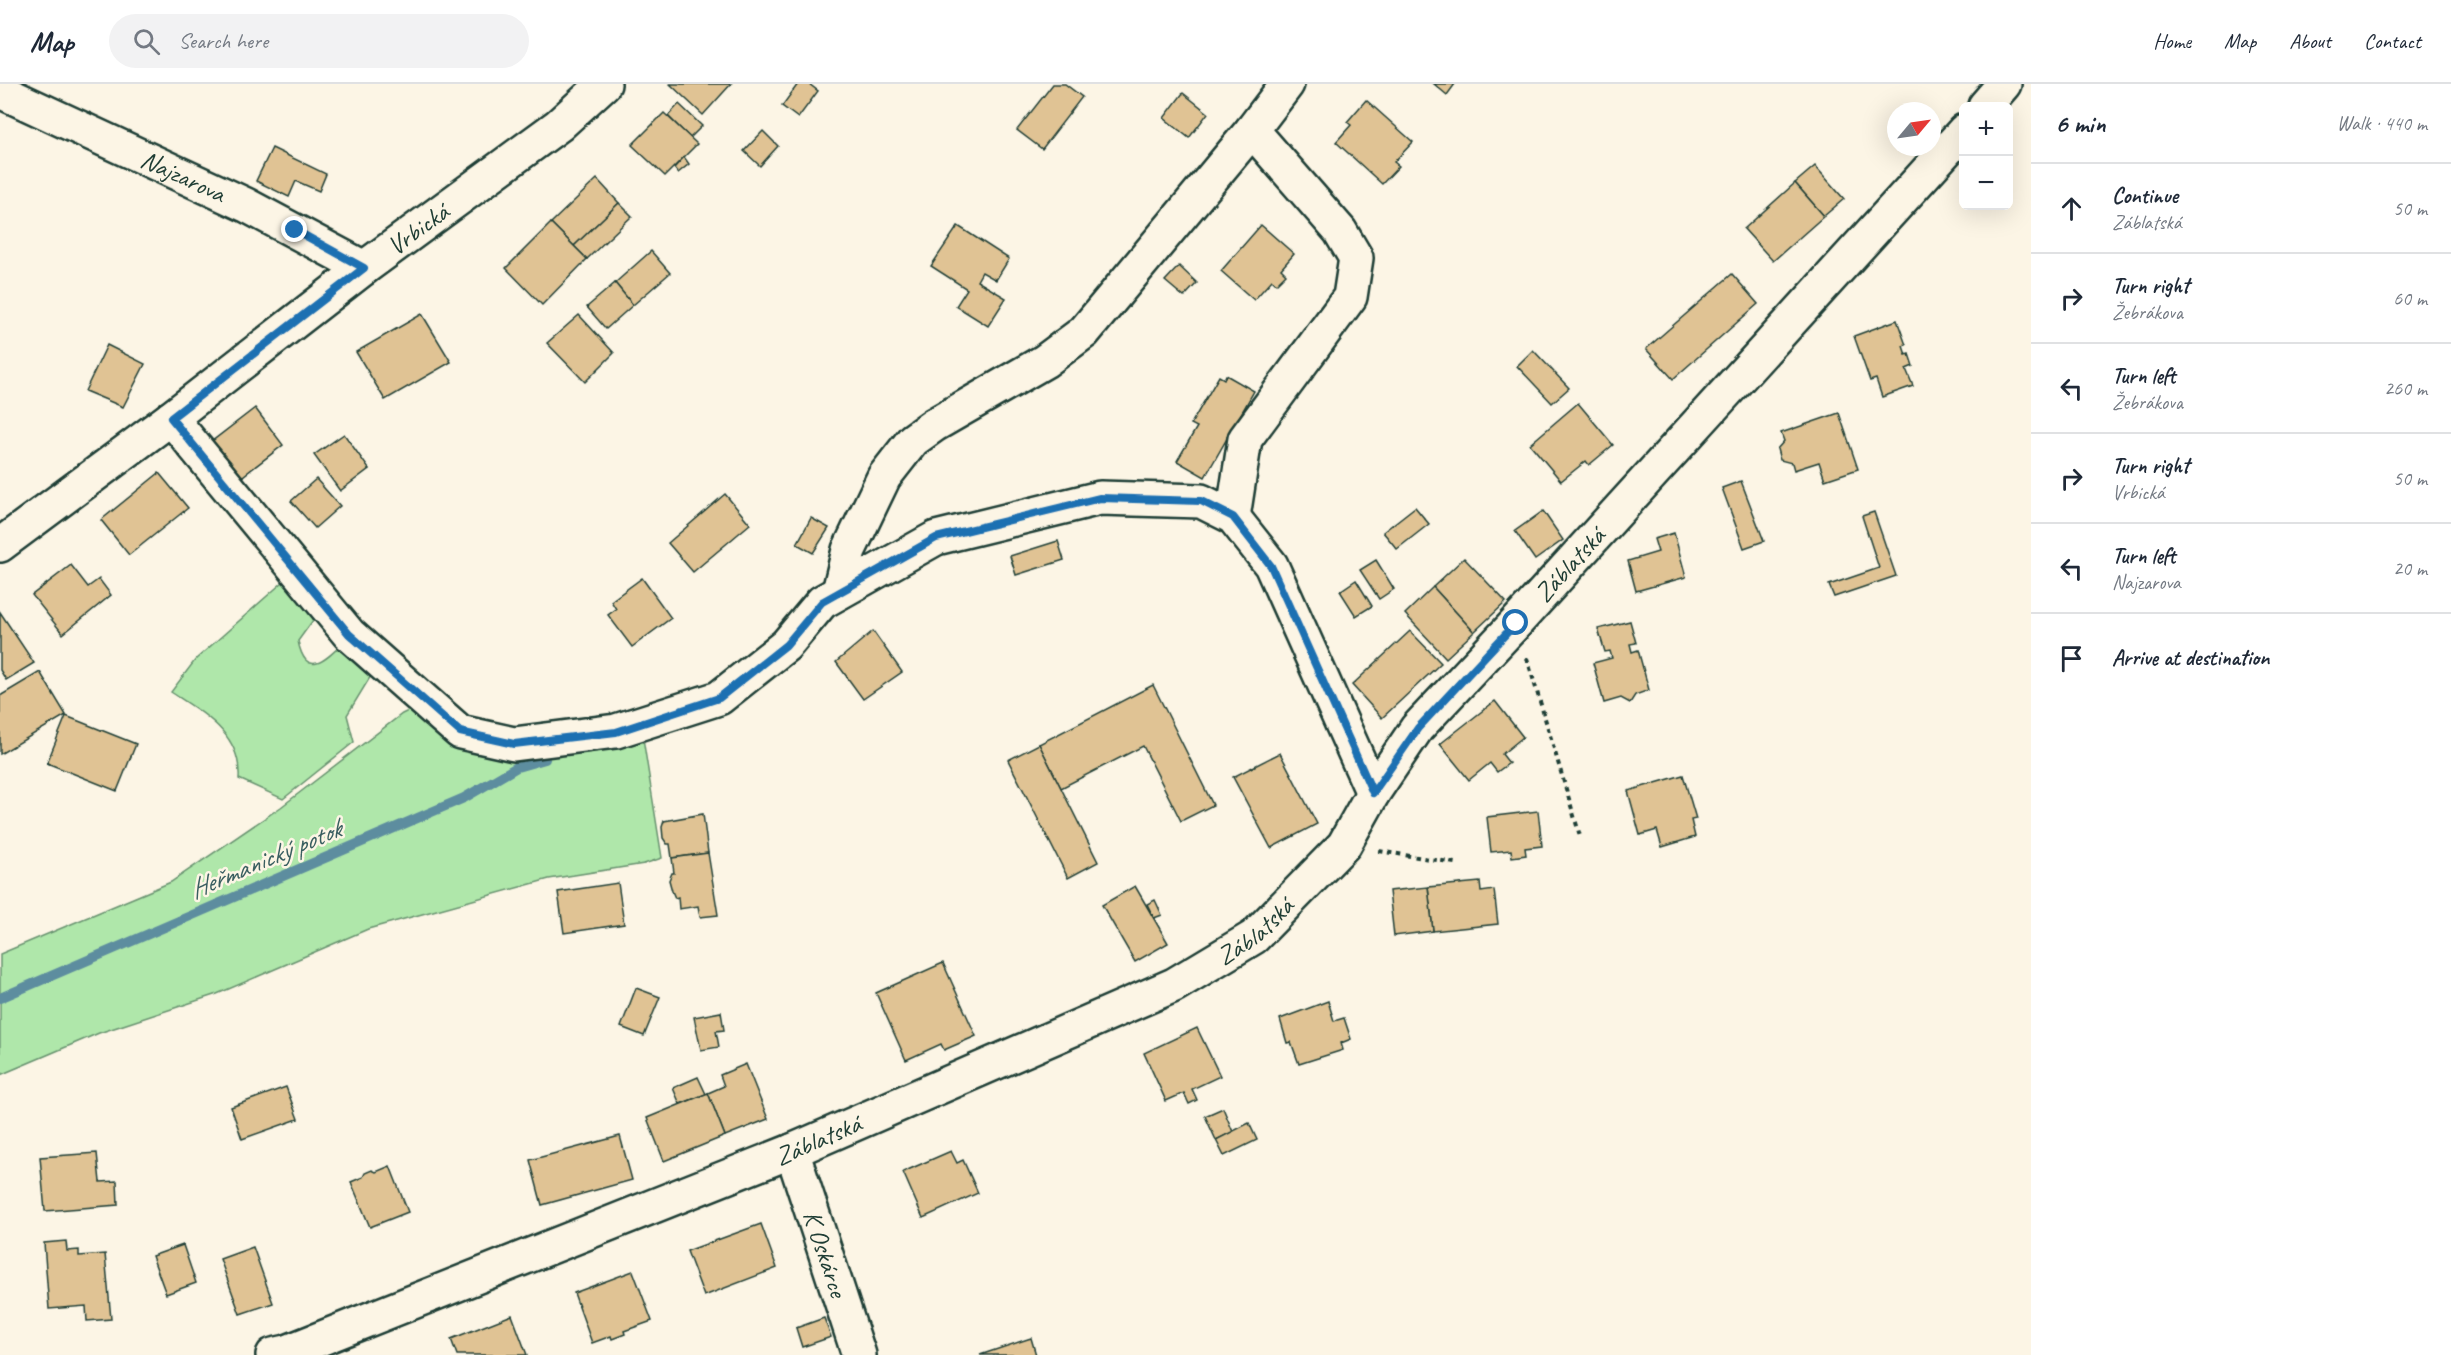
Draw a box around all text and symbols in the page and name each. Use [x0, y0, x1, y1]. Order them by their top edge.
search box [109, 14, 529, 68]
text: Map [30, 24, 73, 59]
icon: search [130, 25, 163, 58]
text: Search here [178, 27, 268, 55]
text: Home [2153, 28, 2191, 54]
text: Map [2224, 28, 2256, 54]
text: About [2289, 28, 2331, 54]
text: Contact [2364, 28, 2421, 54]
north arrow [1887, 102, 1941, 156]
map controls [1959, 102, 2013, 210]
button: + [1959, 102, 2013, 156]
text: 6 min [2055, 107, 2105, 140]
text: Walk · 440 m [2337, 111, 2427, 136]
street label: Najzarova [136, 143, 232, 211]
button: − [1959, 156, 2013, 210]
text: Continue [2112, 182, 2178, 210]
icon: ahead [2055, 192, 2088, 225]
street label: Vrbická [381, 194, 457, 263]
text: 50 m [2393, 196, 2427, 221]
text: Záblatská [2112, 210, 2181, 235]
route end [281, 216, 307, 242]
text: Turn right [2112, 272, 2189, 300]
icon: right [2055, 282, 2088, 315]
text: 60 m [2393, 286, 2427, 311]
text: Žebrákova [2112, 300, 2183, 325]
text: Turn left [2112, 362, 2176, 390]
icon: left [2055, 372, 2088, 405]
text: 260 m [2384, 376, 2427, 401]
text: Žebrákova [2112, 390, 2183, 415]
text: Turn right [2112, 452, 2189, 480]
icon: right [2055, 462, 2088, 495]
text: 50 m [2393, 466, 2427, 491]
text: Vrbická [2112, 480, 2165, 505]
street label: Záblatská [1527, 518, 1614, 609]
text: Turn left [2112, 542, 2176, 570]
icon: left [2055, 552, 2088, 585]
text: 20 m [2393, 556, 2427, 581]
text: Najzarova [2112, 570, 2181, 595]
route start [1502, 609, 1528, 635]
icon: arrive [2055, 642, 2088, 675]
text: Arrive at destination [2112, 644, 2269, 672]
water label: Heřmanický potok [184, 810, 351, 906]
street label: Záblatská [1211, 889, 1303, 973]
street label: Záblatská [770, 1106, 868, 1173]
street label: K Oskárce [796, 1206, 856, 1304]

